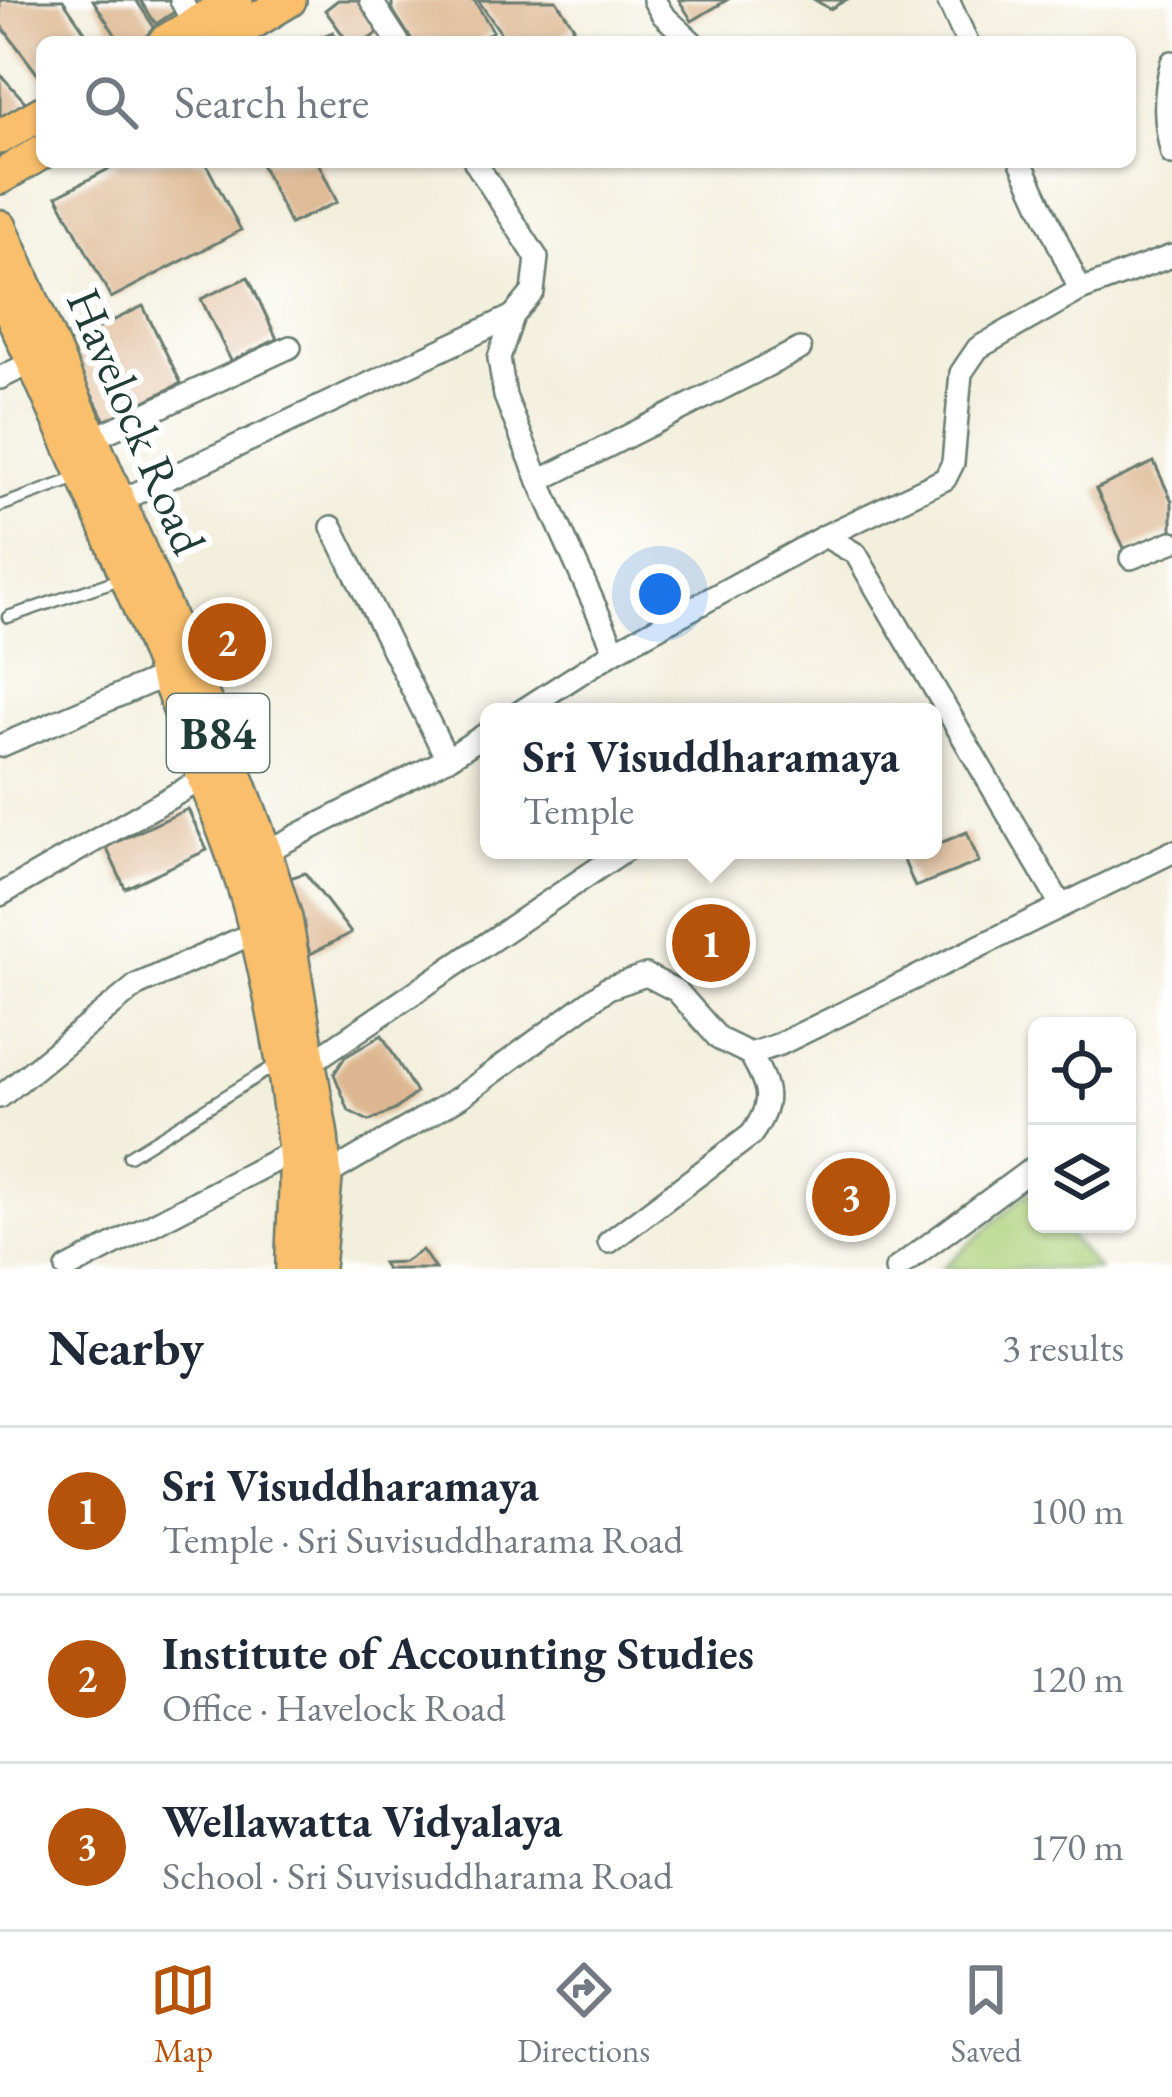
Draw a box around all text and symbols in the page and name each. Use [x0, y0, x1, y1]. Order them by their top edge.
search box [36, 36, 1136, 168]
icon: search [78, 69, 144, 135]
text: Search here [174, 73, 369, 131]
street label: Havelock Road [53, 279, 221, 564]
your location [630, 564, 690, 624]
pin: 2 [188, 597, 266, 687]
road number: B84 [167, 694, 269, 772]
popup [480, 703, 942, 859]
text: Sri Visuddharamaya [523, 727, 899, 785]
text: Temple [523, 785, 634, 836]
pin: 1 [672, 898, 750, 988]
map controls [1028, 1017, 1136, 1233]
button: locate [1028, 1017, 1136, 1125]
button: layers [1028, 1125, 1136, 1233]
pin: 3 [812, 1152, 890, 1242]
text: Nearby [48, 1314, 204, 1380]
text: 3 results [1002, 1322, 1124, 1373]
text: Sri Visuddharamaya [162, 1456, 539, 1514]
text: 1 [77, 1485, 97, 1536]
text: 100 m [1030, 1485, 1124, 1536]
text: Temple · Sri Suvisuddharama Road [162, 1514, 683, 1565]
text: Institute of Accounting Studies [162, 1624, 754, 1682]
text: 2 [77, 1653, 97, 1704]
text: 120 m [1030, 1653, 1124, 1704]
text: Office · Havelock Road [162, 1682, 506, 1733]
text: Wellawatta Vidyalaya [162, 1792, 562, 1850]
text: 3 [77, 1821, 97, 1872]
text: 170 m [1030, 1821, 1124, 1872]
text: School · Sri Suvisuddharama Road [162, 1850, 673, 1901]
tab: Map [150, 1957, 216, 2072]
tab: Directions [517, 1957, 650, 2072]
tab: Saved [951, 1957, 1022, 2072]

